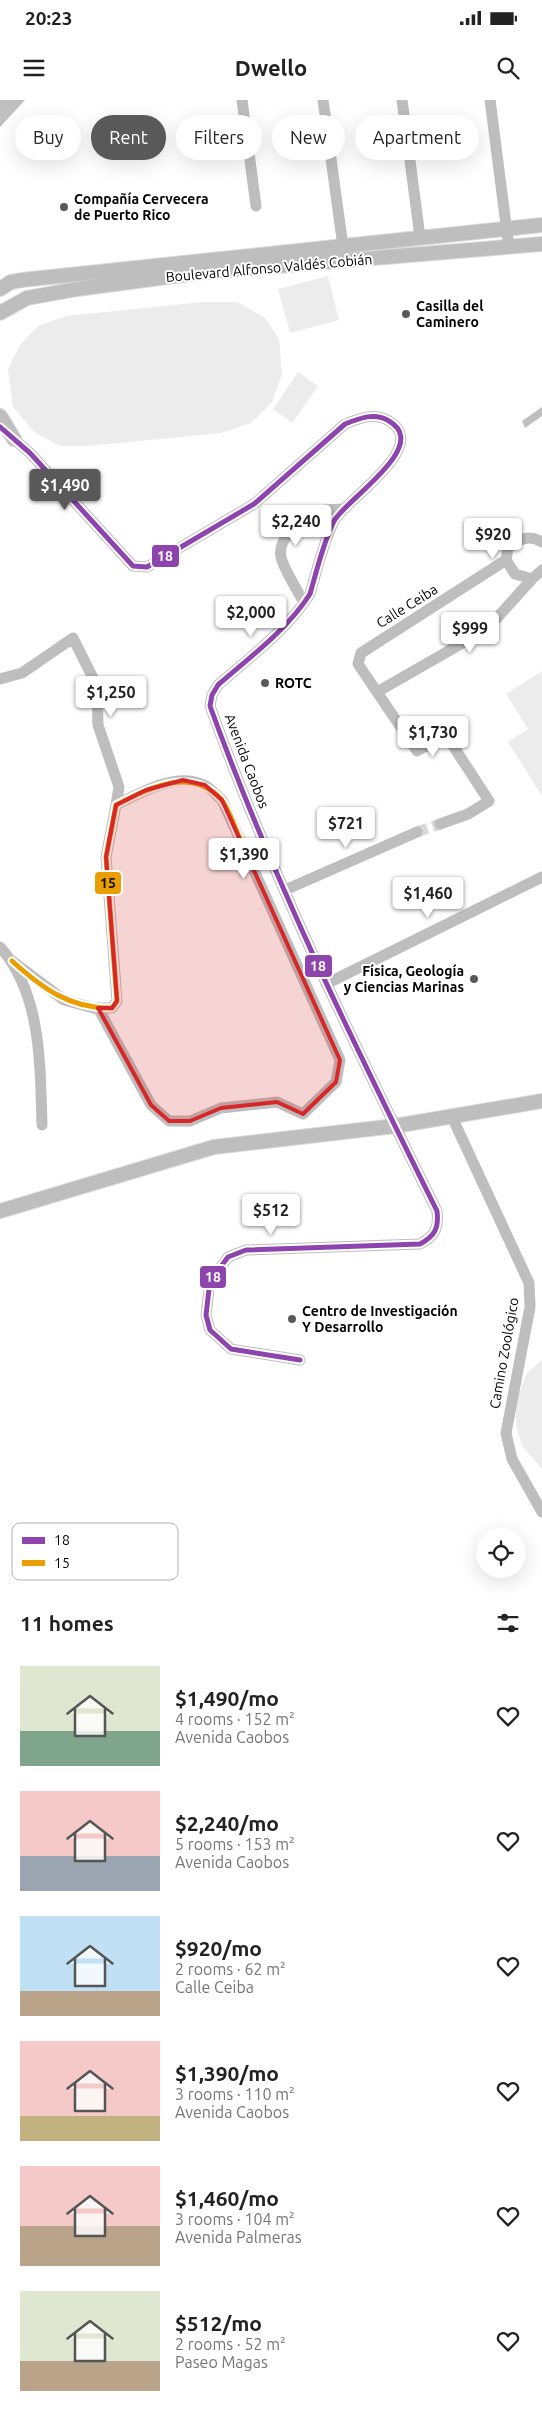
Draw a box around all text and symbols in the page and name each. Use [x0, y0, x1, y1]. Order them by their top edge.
text: 20:23 [25, 7, 73, 29]
icon: menu [20, 54, 48, 82]
icon: search [494, 54, 522, 82]
text: Dwello [235, 55, 307, 80]
chip: Buy [15, 115, 81, 160]
chip: Rent [91, 115, 166, 160]
chip: Filters [176, 115, 262, 160]
chip: New [272, 115, 345, 160]
chip: Apartment [355, 115, 479, 160]
place label: Compañía Cervecera de Puerto Rico [74, 191, 209, 223]
marker: Compañía Cervecera de Puerto Rico [58, 201, 70, 213]
street label: Boulevard Alfonso Valdés Cobián [165, 251, 373, 285]
place label: Casilla del Caminero [416, 298, 483, 330]
marker: Casilla del Caminero [400, 308, 412, 320]
pin: $1,490 [24, 468, 106, 511]
text: $1,490 [40, 476, 90, 494]
pin: $2,240 [255, 504, 337, 547]
text: $2,240 [271, 512, 321, 530]
pin: $920 [463, 518, 523, 560]
text: $920 [475, 525, 511, 543]
line badge: 18 [151, 544, 180, 568]
text: 18 [157, 548, 173, 564]
street label: Calle Ceiba [373, 581, 441, 631]
pin: $2,000 [210, 596, 292, 638]
text: $2,000 [226, 603, 276, 621]
pin: $999 [440, 612, 500, 654]
text: $999 [452, 619, 488, 637]
place label: ROTC [275, 675, 312, 691]
pin: $1,250 [70, 676, 152, 718]
marker: ROTC [259, 677, 271, 689]
text: $1,250 [86, 683, 136, 701]
street label: Avenida Caobos [222, 712, 272, 810]
pin: $1,730 [392, 716, 474, 758]
text: $1,730 [408, 723, 458, 741]
pin: $721 [316, 806, 376, 849]
text: $721 [328, 814, 364, 832]
pin: $1,390 [203, 838, 285, 880]
text: $1,390 [219, 845, 269, 863]
line badge: 15 [94, 871, 122, 895]
text: 15 [100, 875, 116, 891]
pin: $1,460 [387, 876, 469, 919]
text: $1,460 [403, 884, 453, 902]
line badge: 18 [304, 954, 333, 978]
text: 18 [310, 958, 326, 974]
place label: Física, Geología y Ciencias Marinas [344, 963, 464, 995]
marker: Física, Geología y Ciencias Marinas [468, 973, 480, 985]
pin: $512 [241, 1194, 301, 1236]
text: $512 [253, 1201, 289, 1219]
line badge: 18 [199, 1265, 227, 1289]
text: 18 [205, 1269, 221, 1285]
street label: Camino Zoológico [486, 1296, 522, 1410]
place label: Centro de Investigación Y Desarrollo [302, 1303, 458, 1335]
marker: Centro de Investigación Y Desarrollo [286, 1313, 298, 1325]
legend [12, 1523, 178, 1580]
map controls [476, 1528, 526, 1578]
button: locate [476, 1528, 526, 1578]
text: 18 [54, 1532, 70, 1548]
text: 15 [54, 1555, 70, 1571]
icon: filters [494, 1609, 522, 1637]
text: 11 homes [20, 1611, 114, 1635]
icon: home [60, 1686, 120, 1746]
text: $1,490/mo [175, 1686, 279, 1710]
icon: heart [494, 1702, 522, 1730]
text: 4 rooms · 152 m² [175, 1710, 295, 1728]
text: Avenida Caobos [175, 1728, 289, 1746]
icon: home [60, 1811, 120, 1871]
text: $2,240/mo [175, 1811, 279, 1835]
icon: heart [494, 1827, 522, 1855]
text: 5 rooms · 153 m² [175, 1835, 295, 1853]
text: Avenida Caobos [175, 1853, 289, 1871]
icon: home [60, 1936, 120, 1996]
text: $920/mo [175, 1936, 262, 1960]
icon: heart [494, 1952, 522, 1980]
text: 2 rooms · 62 m² [175, 1960, 286, 1978]
text: Calle Ceiba [175, 1978, 254, 1996]
icon: home [60, 2061, 120, 2121]
text: $1,390/mo [175, 2061, 279, 2085]
icon: heart [494, 2077, 522, 2105]
text: 3 rooms · 110 m² [175, 2085, 295, 2103]
text: Avenida Caobos [175, 2103, 289, 2121]
icon: home [60, 2186, 120, 2246]
text: $1,460/mo [175, 2186, 279, 2210]
icon: heart [494, 2202, 522, 2230]
text: 3 rooms · 104 m² [175, 2210, 295, 2228]
text: Avenida Palmeras [175, 2228, 302, 2246]
icon: home [60, 2311, 120, 2371]
text: $512/mo [175, 2311, 262, 2335]
icon: heart [494, 2327, 522, 2355]
text: 2 rooms · 52 m² [175, 2335, 286, 2353]
text: Paseo Magas [175, 2353, 268, 2371]

